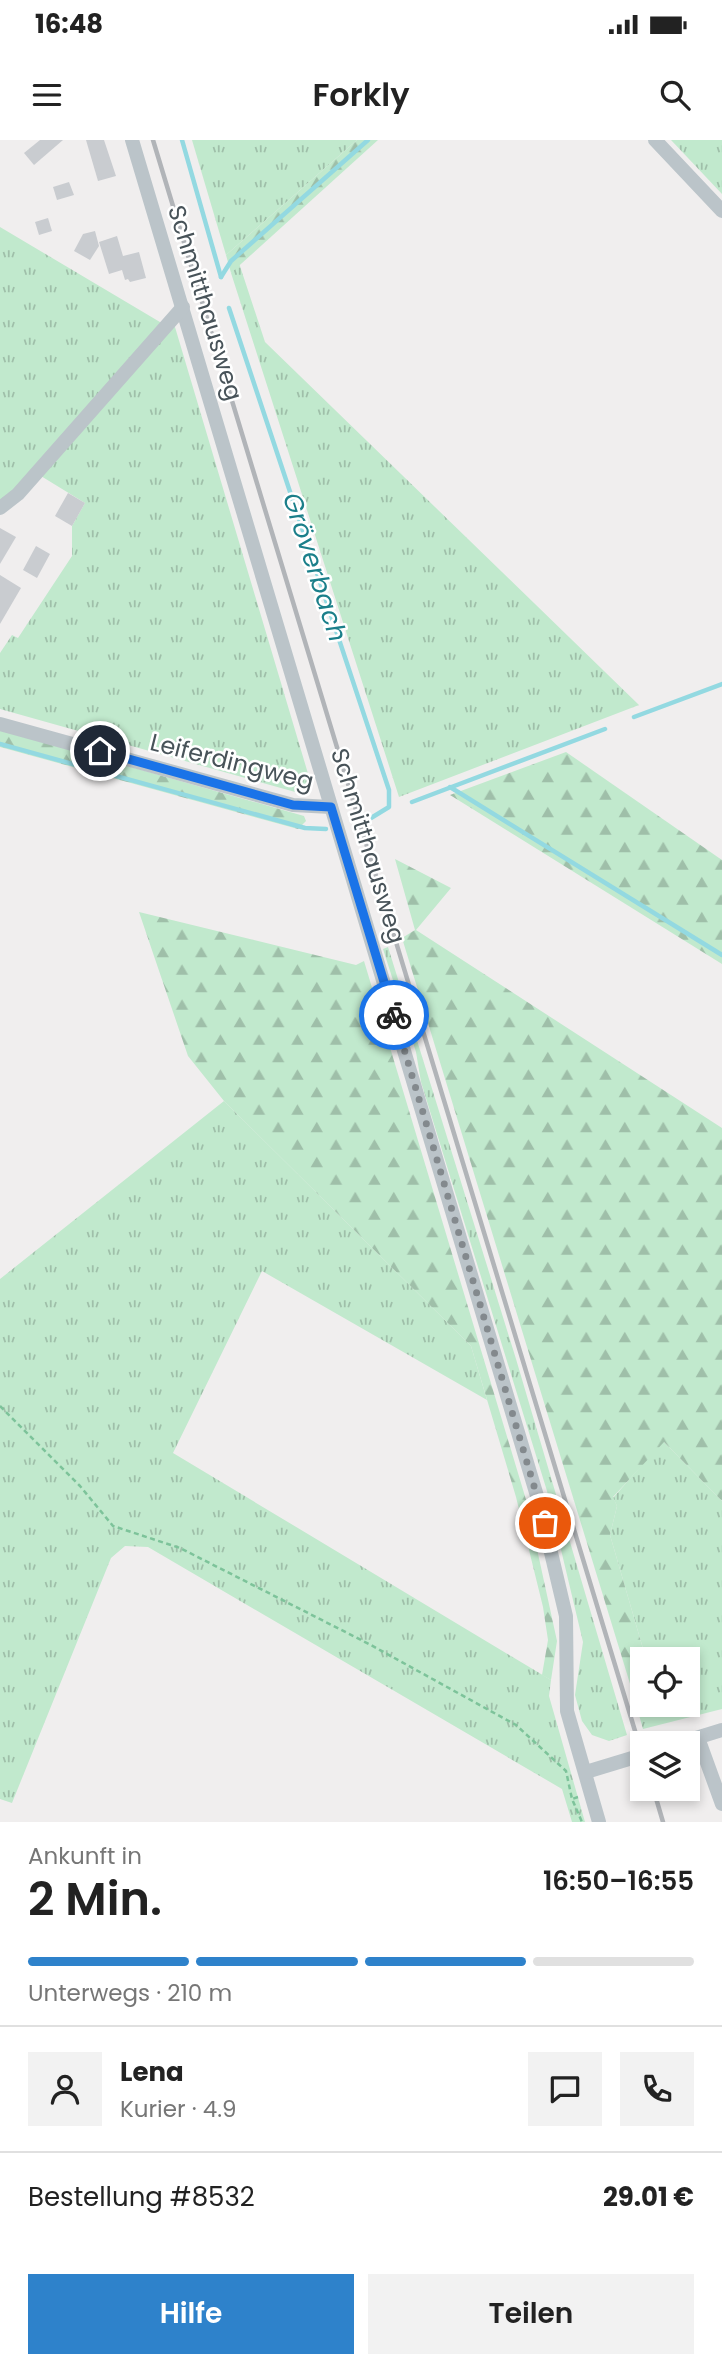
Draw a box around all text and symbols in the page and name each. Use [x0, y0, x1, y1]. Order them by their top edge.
text: 16:48 [35, 6, 103, 42]
text: Forkly [312, 72, 410, 117]
icon: menu [28, 76, 66, 114]
icon: search [656, 76, 694, 114]
street label: Schmitthausweg [160, 201, 251, 404]
water label: Gröverbach [274, 488, 356, 646]
pin [70, 721, 130, 781]
street label: Leiferdingweg [147, 725, 317, 798]
icon: home [81, 732, 119, 770]
street label: Schmitthausweg [323, 744, 414, 947]
courier [359, 980, 429, 1050]
icon: bike [375, 996, 413, 1034]
pin [515, 1493, 575, 1553]
icon: bag [526, 1504, 564, 1542]
map controls [630, 1647, 700, 1801]
button: locate [630, 1647, 700, 1717]
button: layers [630, 1731, 700, 1801]
text: Ankunft in [28, 1840, 142, 1872]
text: 16:50–16:55 [543, 1863, 694, 1899]
text: 2 Min. [28, 1867, 162, 1931]
text: Unterwegs · 210 m [28, 1977, 232, 2009]
button: person [28, 2052, 102, 2126]
button: chat [528, 2052, 602, 2126]
button: phone [620, 2052, 694, 2126]
text: Lena [120, 2054, 184, 2090]
text: Kurier · 4.9 [120, 2093, 237, 2125]
text: Bestellung #8532 [28, 2179, 255, 2215]
text: 29.01 € [603, 2179, 694, 2215]
button: Hilfe [28, 2274, 354, 2354]
button: Teilen [368, 2274, 694, 2354]

